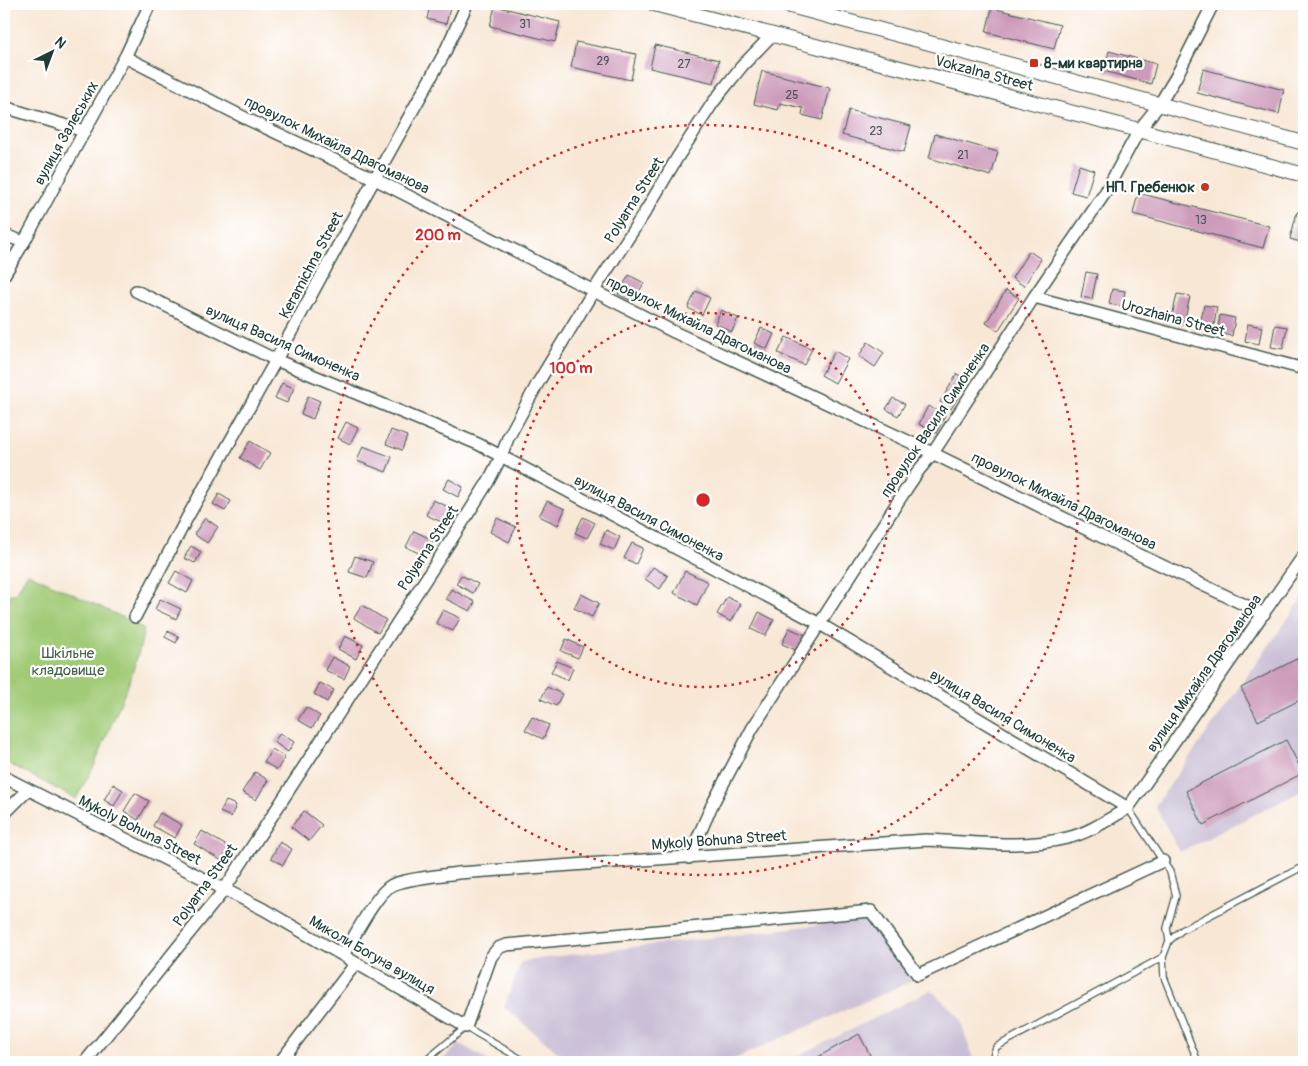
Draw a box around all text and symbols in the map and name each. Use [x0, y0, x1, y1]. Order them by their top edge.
house number: 31 [519, 17, 531, 32]
north arrow [28, 28, 78, 78]
text: N [51, 33, 70, 52]
street label: Vokzalna Street [933, 51, 1036, 96]
house number: 29 [597, 54, 609, 69]
place label: 8-ми квартирна [1044, 54, 1143, 73]
house number: 27 [677, 57, 691, 72]
marker: 8-ми квартирна [1028, 57, 1040, 69]
street label: вулиця Залеських [30, 78, 103, 188]
house number: 25 [785, 88, 799, 103]
street label: провулок Михайла Драгоманова [241, 92, 433, 199]
house number: 23 [869, 124, 883, 139]
house number: 21 [957, 148, 969, 163]
street label: Polyarna Street [600, 153, 669, 247]
place label: НП. Гребенюк [1105, 178, 1195, 197]
marker: НП. Гребенюк [1199, 181, 1211, 193]
street label: Keramichna Street [275, 207, 348, 322]
house number: 13 [1195, 213, 1207, 228]
text: 200 m [415, 226, 461, 245]
street label: провулок Михайла Драгоманова [603, 272, 795, 379]
street label: Urozhaina Street [1119, 295, 1228, 342]
street label: вулиця Василя Симоненка [203, 301, 363, 386]
street label: провулок Василя Симоненка [877, 339, 994, 501]
text: 100 m [550, 359, 592, 378]
street label: провулок Михайла Драгоманова [968, 448, 1160, 555]
street label: вулиця Василя Симоненка [571, 471, 727, 566]
centre of rings [694, 491, 712, 509]
street label: Polyarna Street [394, 501, 464, 595]
street label: вулиця Михайла Драгоманова [1143, 591, 1266, 756]
park label: Шкільне кладовище [31, 644, 105, 680]
street label: вулиця Василя Симоненка [926, 665, 1079, 768]
street label: Mykoly Bohuna Street [75, 791, 205, 870]
street label: Mykoly Bohuna Street [651, 826, 788, 855]
street label: Polyarna Street [169, 839, 242, 931]
street label: Миколи Богуна вулиця [305, 912, 438, 999]

